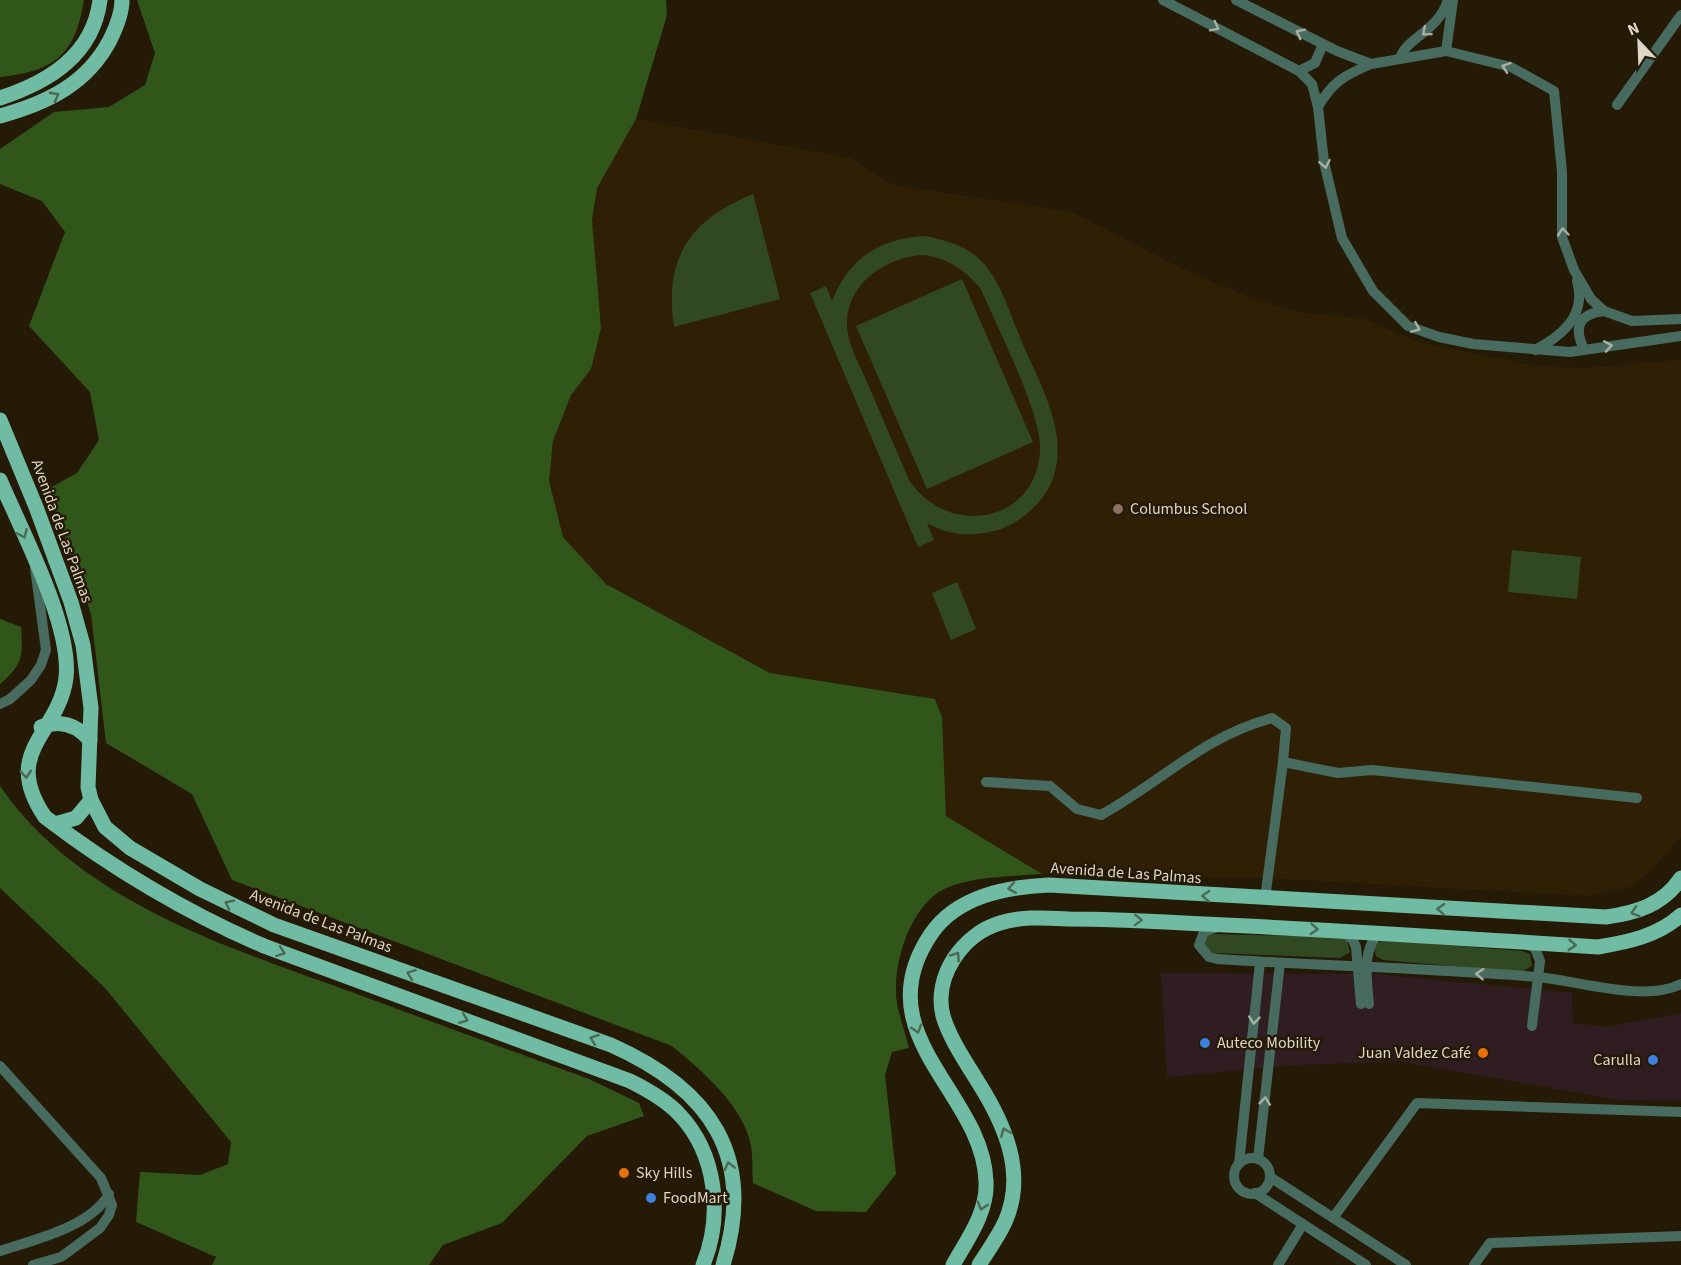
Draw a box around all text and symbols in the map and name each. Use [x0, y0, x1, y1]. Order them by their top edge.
north arrow [1609, 12, 1669, 72]
text: N [1624, 17, 1643, 41]
one-way arrow [1209, 20, 1219, 31]
one-way arrow [1422, 25, 1433, 36]
one-way arrow [1296, 29, 1307, 40]
one-way arrow [1501, 61, 1512, 74]
one-way arrow [48, 91, 59, 103]
one-way arrow [1318, 159, 1331, 169]
one-way arrow [1557, 227, 1570, 236]
one-way arrow [1410, 321, 1421, 333]
one-way arrow [1604, 340, 1613, 352]
street label: Avenida de Las Palmas [26, 456, 98, 606]
place label: Columbus School [1130, 498, 1247, 520]
marker: Columbus School [1111, 502, 1125, 516]
one-way arrow [16, 528, 28, 539]
one-way arrow [19, 770, 32, 779]
street label: Avenida de Las Palmas [1050, 857, 1202, 889]
one-way arrow [1007, 882, 1016, 894]
street label: Avenida de Las Palmas [247, 884, 396, 958]
one-way arrow [1202, 890, 1211, 903]
one-way arrow [224, 900, 235, 911]
one-way arrow [1436, 903, 1445, 916]
one-way arrow [1630, 905, 1641, 917]
one-way arrow [1133, 914, 1142, 927]
one-way arrow [1310, 922, 1319, 935]
one-way arrow [1567, 938, 1576, 951]
one-way arrow [275, 945, 286, 957]
one-way arrow [949, 952, 960, 963]
one-way arrow [1475, 967, 1484, 980]
one-way arrow [406, 968, 416, 981]
one-way arrow [458, 1012, 469, 1025]
one-way arrow [1248, 1016, 1260, 1025]
one-way arrow [910, 1023, 922, 1034]
place label: Auteco Mobility [1217, 1032, 1321, 1054]
one-way arrow [589, 1034, 600, 1047]
marker: Auteco Mobility [1198, 1036, 1212, 1050]
place label: Juan Valdez Café [1358, 1042, 1471, 1064]
marker: Juan Valdez Café [1476, 1046, 1490, 1060]
place label: Carulla [1593, 1049, 1641, 1071]
marker: Carulla [1646, 1053, 1660, 1067]
one-way arrow [1258, 1096, 1271, 1105]
one-way arrow [1000, 1128, 1012, 1139]
one-way arrow [724, 1161, 737, 1171]
place label: Sky Hills [636, 1162, 693, 1184]
marker: Sky Hills [617, 1166, 631, 1180]
place label: FoodMart [663, 1187, 728, 1209]
marker: FoodMart [644, 1191, 658, 1205]
one-way arrow [977, 1200, 989, 1211]

